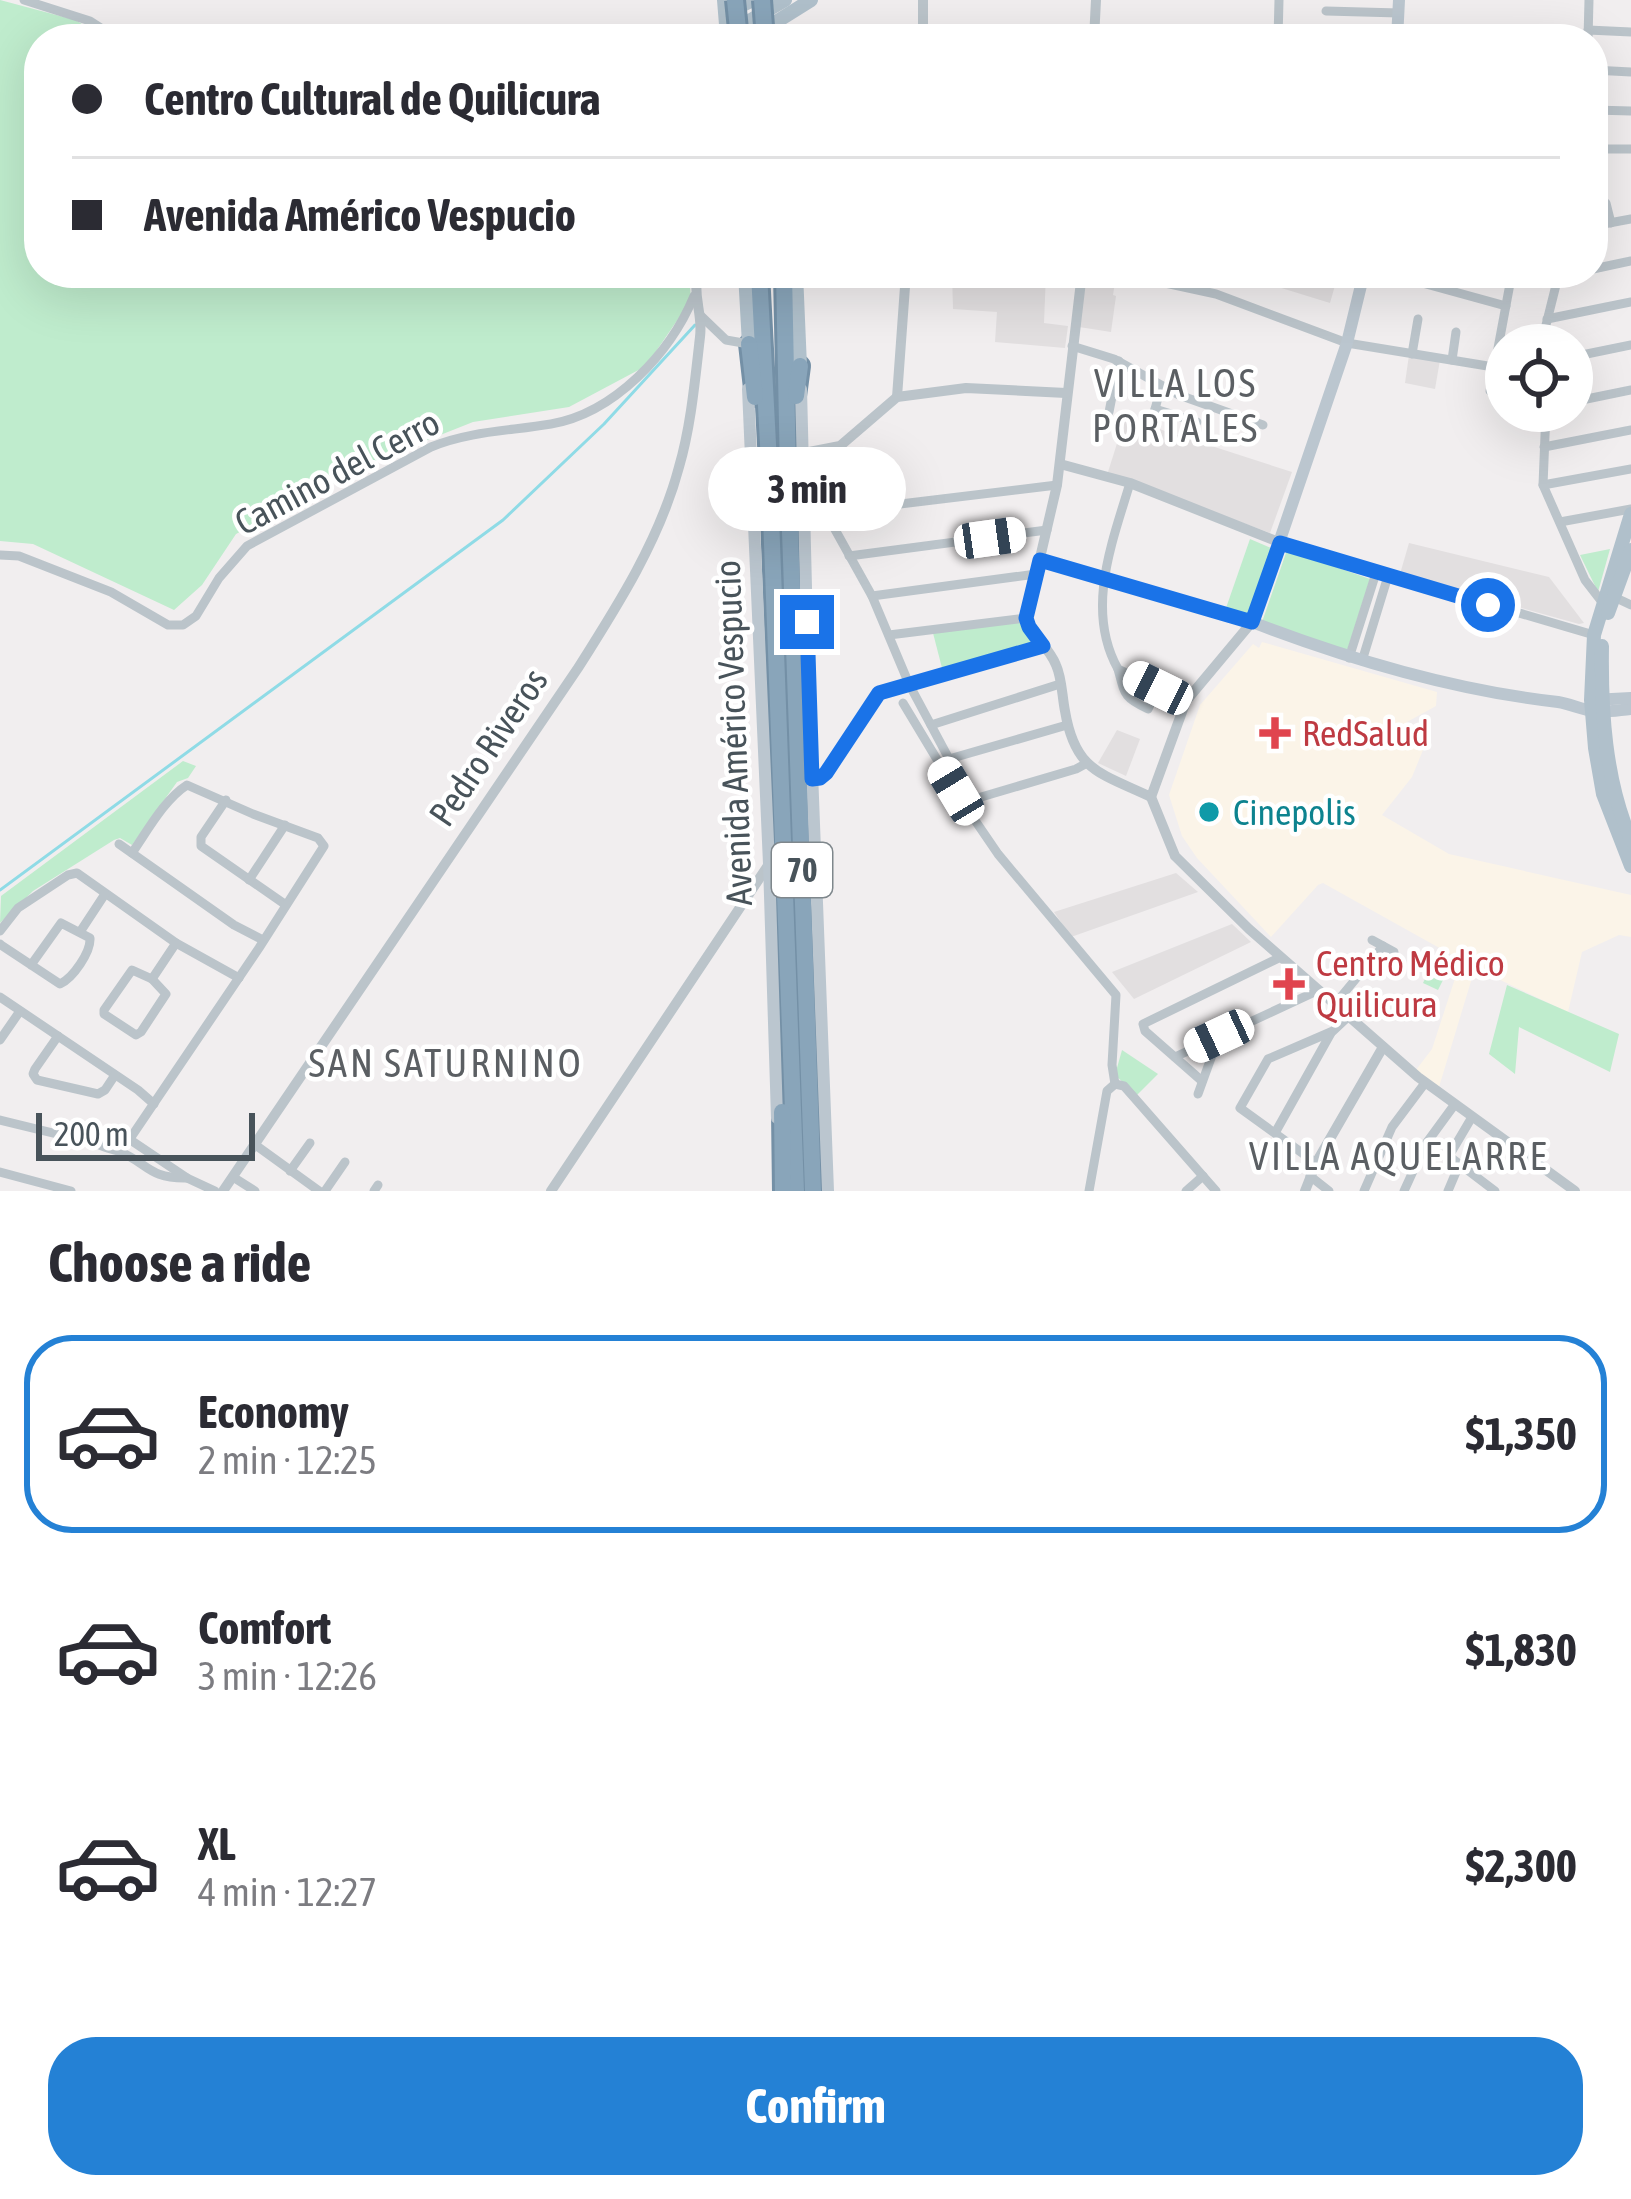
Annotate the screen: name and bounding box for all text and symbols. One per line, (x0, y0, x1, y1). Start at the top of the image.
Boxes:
text: Centro Cultural de Quilicura (144, 73, 600, 125)
text: Avenida Américo Vespucio (144, 189, 576, 241)
map controls (1485, 324, 1593, 432)
button: locate (1485, 324, 1593, 432)
district label: VILLA LOS PORTALES (1092, 361, 1260, 450)
street label: Camino del Cerro (228, 401, 446, 543)
callout: 3 min (708, 448, 906, 532)
text: 3 min (767, 467, 847, 511)
car (952, 515, 1028, 561)
street label: Avenida Américo Vespucio (706, 560, 760, 906)
route start (1461, 578, 1515, 632)
route end (780, 595, 834, 649)
car (1118, 656, 1198, 720)
street label: Pedro Riveros (420, 661, 556, 833)
place label: RedSalud (1302, 712, 1429, 754)
marker: RedSalud (1259, 717, 1291, 749)
car (922, 751, 990, 831)
place label: Cinepolis (1233, 791, 1356, 833)
marker: Cinepolis (1196, 799, 1222, 825)
road number: 70 (772, 843, 832, 897)
place label: Centro Médico Quilicura (1316, 942, 1505, 1025)
marker: Centro Médico Quilicura (1273, 968, 1305, 1000)
car (1179, 1004, 1259, 1068)
district label: SAN SATURNINO (308, 1041, 584, 1085)
scale bar (36, 1107, 255, 1160)
text: 200 m (54, 1115, 129, 1153)
district label: VILLA AQUELARRE (1249, 1134, 1549, 1178)
text: Choose a ride (48, 1232, 311, 1293)
icon: car (54, 1380, 162, 1488)
text: Economy (198, 1386, 349, 1438)
text: $1,350 (1465, 1408, 1577, 1460)
text: 2 min · 12:25 (198, 1438, 377, 1482)
icon: car (54, 1596, 162, 1704)
text: Comfort (198, 1602, 331, 1654)
text: $1,830 (1465, 1624, 1577, 1676)
text: 3 min · 12:26 (198, 1654, 377, 1698)
icon: car (54, 1812, 162, 1920)
text: XL (198, 1818, 236, 1870)
text: $2,300 (1465, 1840, 1577, 1892)
text: 4 min · 12:27 (198, 1870, 377, 1914)
button: Confirm (48, 2037, 1583, 2175)

